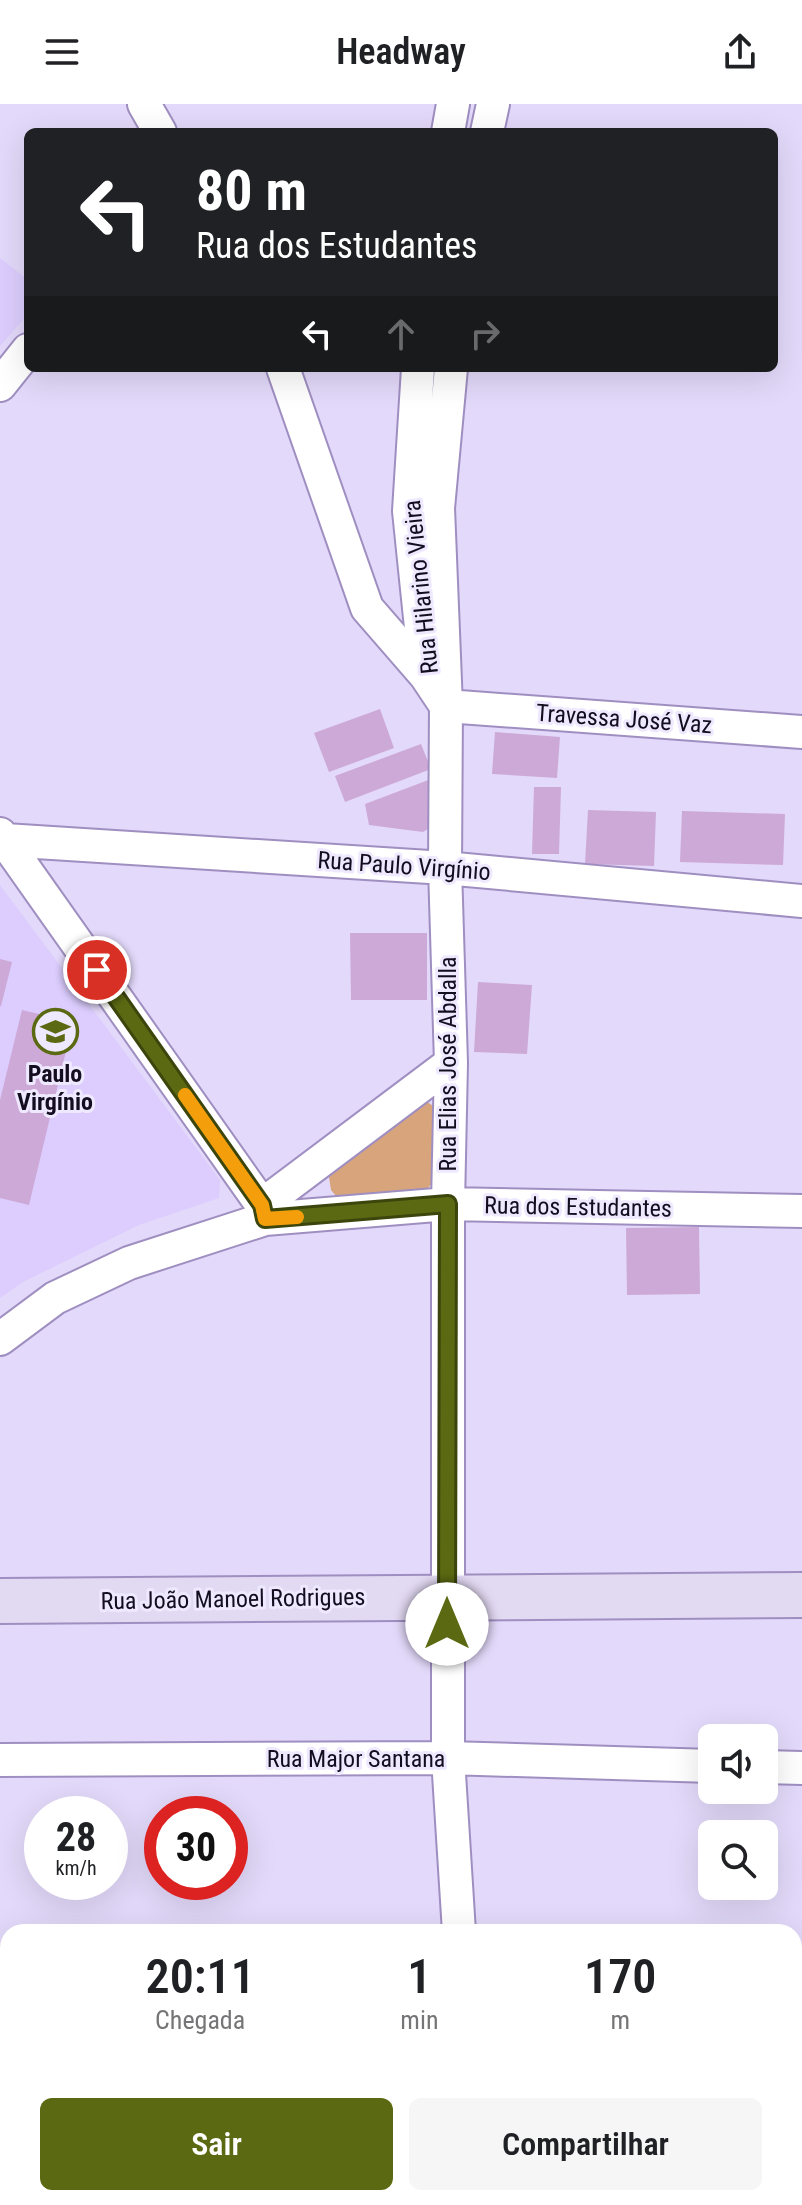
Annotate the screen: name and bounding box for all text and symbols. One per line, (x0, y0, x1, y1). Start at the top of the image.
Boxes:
icon: menu (40, 30, 84, 74)
icon: share (718, 30, 762, 74)
text: Headway (336, 31, 466, 73)
text: 80 m (196, 158, 307, 224)
icon: left (64, 160, 168, 264)
text: Rua dos Estudantes (196, 225, 477, 267)
icon: left (295, 312, 339, 356)
icon: ahead (379, 312, 423, 356)
icon: right (463, 312, 507, 356)
street label: Rua Hilarino Vieira (398, 499, 444, 675)
street label: Travessa José Vaz (535, 699, 713, 739)
street label: Rua Paulo Virgínio (317, 846, 491, 886)
pin (63, 936, 131, 1004)
icon: arrive (75, 948, 119, 992)
street label: Rua Elias José Abdalla (434, 956, 462, 1172)
school or university icon: Paulo Virgínio (31, 1008, 79, 1056)
place label: Paulo Virgínio (17, 1060, 93, 1116)
street label: Rua dos Estudantes (484, 1191, 672, 1223)
position arrow (405, 1582, 489, 1666)
street label: Rua João Manoel Rodrigues (100, 1583, 366, 1615)
map controls (698, 1724, 778, 1900)
button: sound (698, 1724, 778, 1804)
street label: Rua Major Santana (267, 1745, 445, 1773)
speed limit sign: 30 (144, 1796, 248, 1900)
text: 28 (56, 1814, 96, 1861)
button: search (698, 1820, 778, 1900)
text: km/h (55, 1856, 97, 1880)
text: 20:11 (146, 1948, 255, 2005)
text: 1 (407, 1948, 431, 2005)
text: 170 (584, 1948, 656, 2005)
text: Chegada (155, 2005, 245, 2035)
text: min (400, 2005, 438, 2035)
text: m (610, 2005, 630, 2035)
button: Sair (40, 2098, 393, 2190)
button: Compartilhar (409, 2098, 762, 2190)

